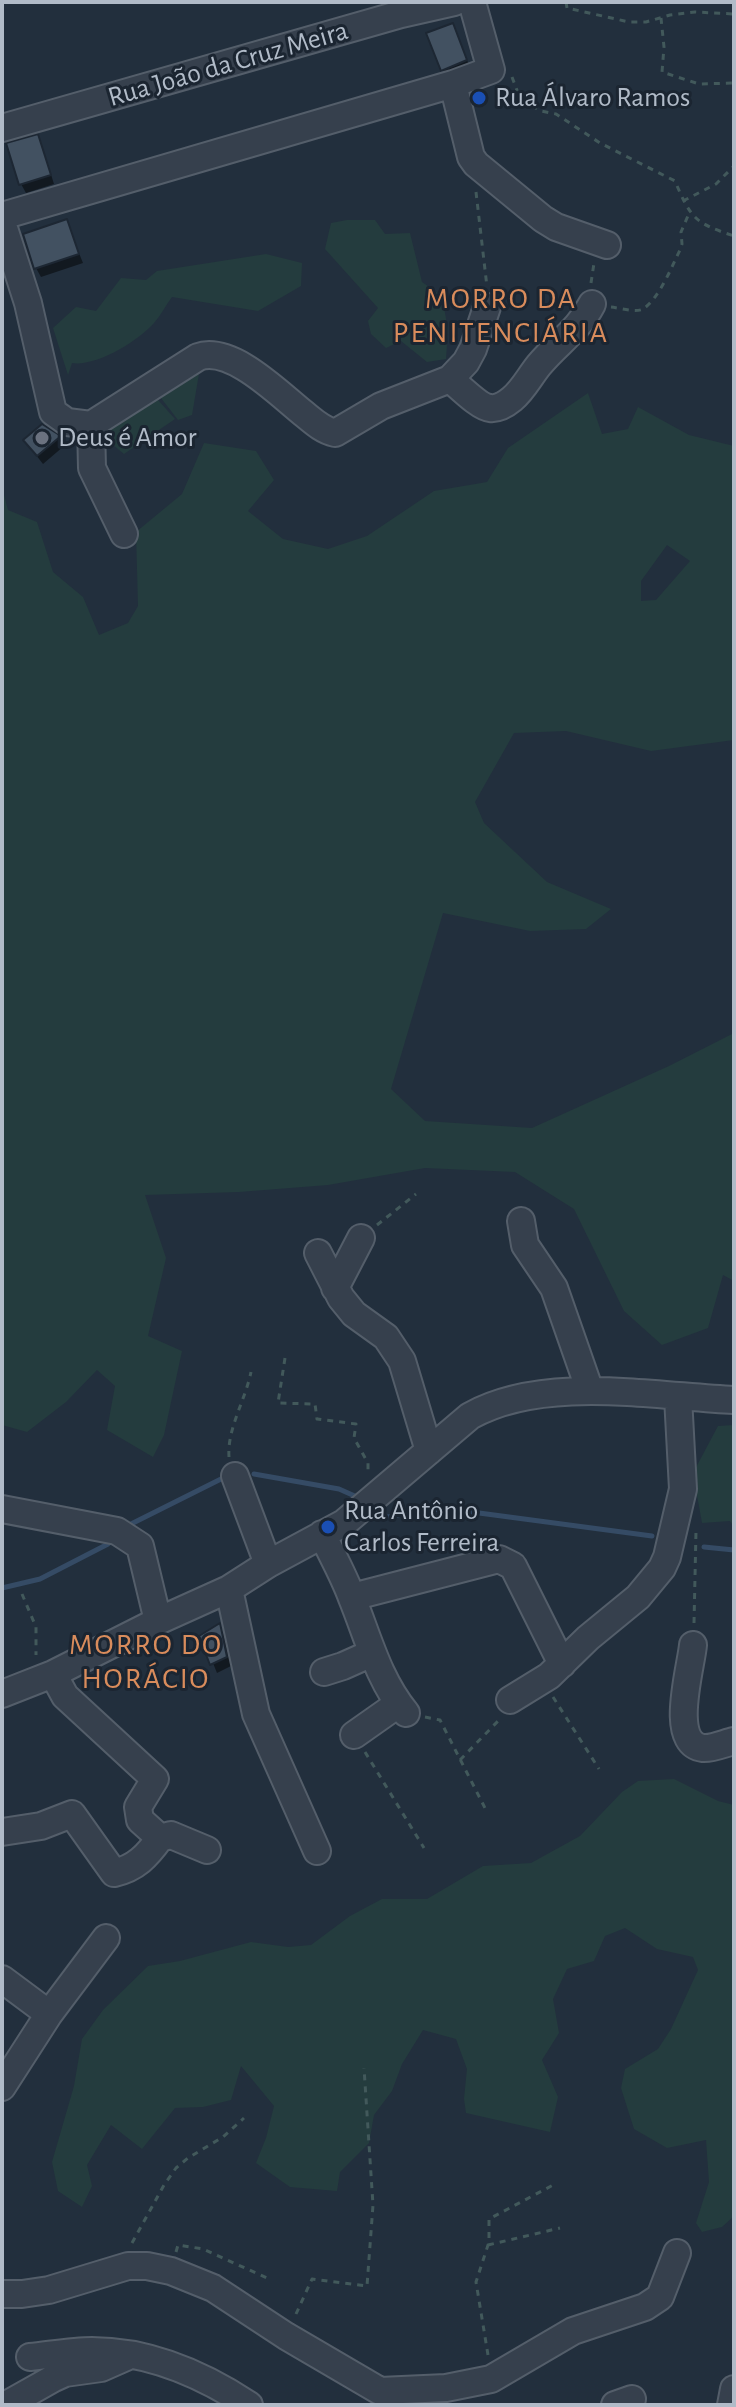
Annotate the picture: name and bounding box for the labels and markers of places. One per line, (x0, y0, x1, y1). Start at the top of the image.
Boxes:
place label: Rua Álvaro Ramos (495, 81, 690, 115)
marker: Rua Álvaro Ramos (470, 89, 488, 107)
place label: Deus é Amor (58, 421, 197, 455)
marker: Deus é Amor (33, 429, 51, 447)
place label: Rua Antônio Carlos Ferreira (344, 1494, 499, 1560)
marker: Rua Antônio Carlos Ferreira (319, 1518, 337, 1536)

